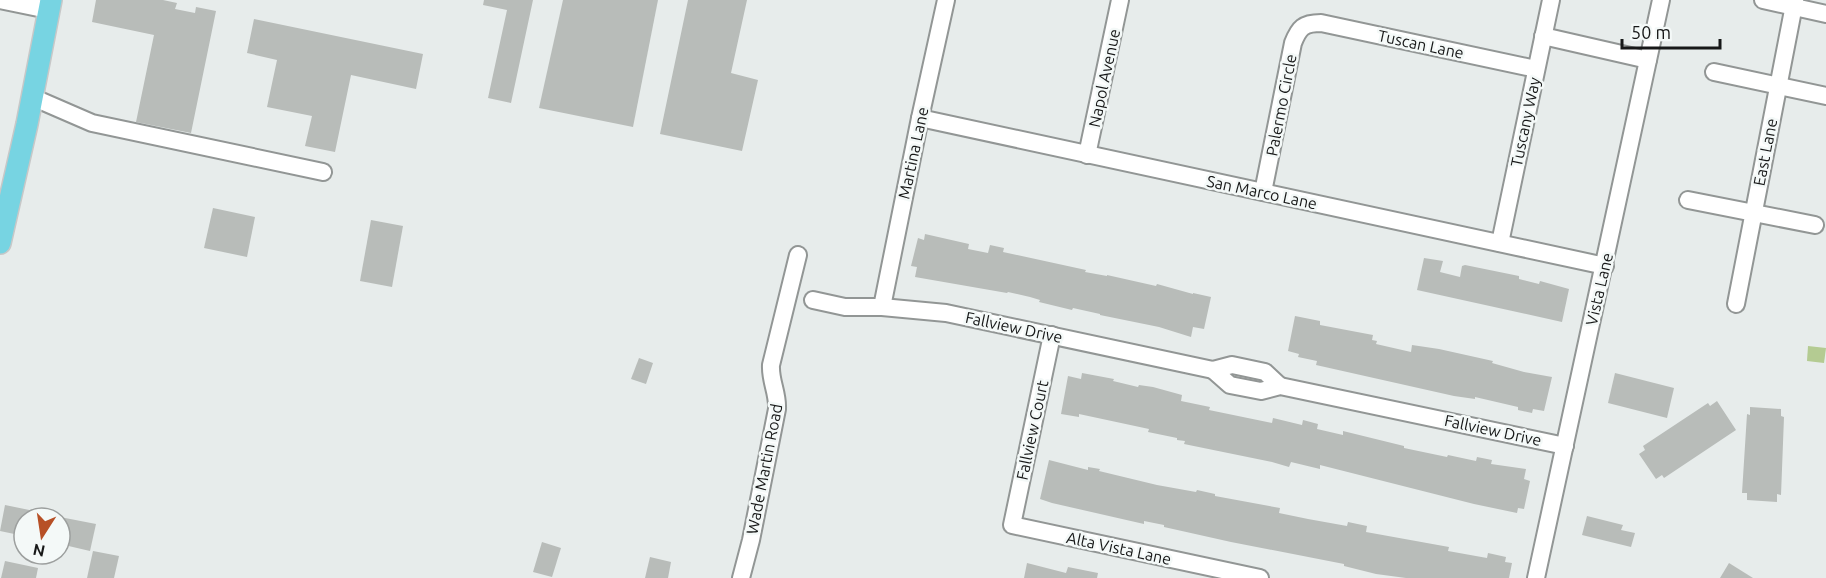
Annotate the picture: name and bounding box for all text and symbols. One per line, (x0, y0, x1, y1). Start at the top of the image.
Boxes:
scale bar (1622, 12, 1720, 50)
text: 50 m (1631, 22, 1671, 42)
street label: Tuscan Lane (1376, 26, 1466, 62)
street label: Napol Avenue (1085, 27, 1123, 129)
street label: Palermo Circle (1262, 52, 1300, 158)
street label: Tuscany Way (1507, 75, 1543, 168)
street label: Martina Lane (894, 105, 932, 201)
street label: East Lane (1750, 117, 1780, 187)
street label: San Marco Lane (1205, 172, 1319, 212)
street label: Vista Lane (1582, 251, 1616, 327)
street label: Fallview Drive (964, 308, 1064, 346)
street label: Fallview Court (1013, 378, 1052, 482)
street label: Wade Martin Road (743, 402, 785, 536)
street label: Fallview Drive (1443, 411, 1543, 449)
north arrow (12, 506, 72, 566)
street label: Alta Vista Lane (1065, 528, 1173, 568)
text: N (31, 541, 47, 561)

